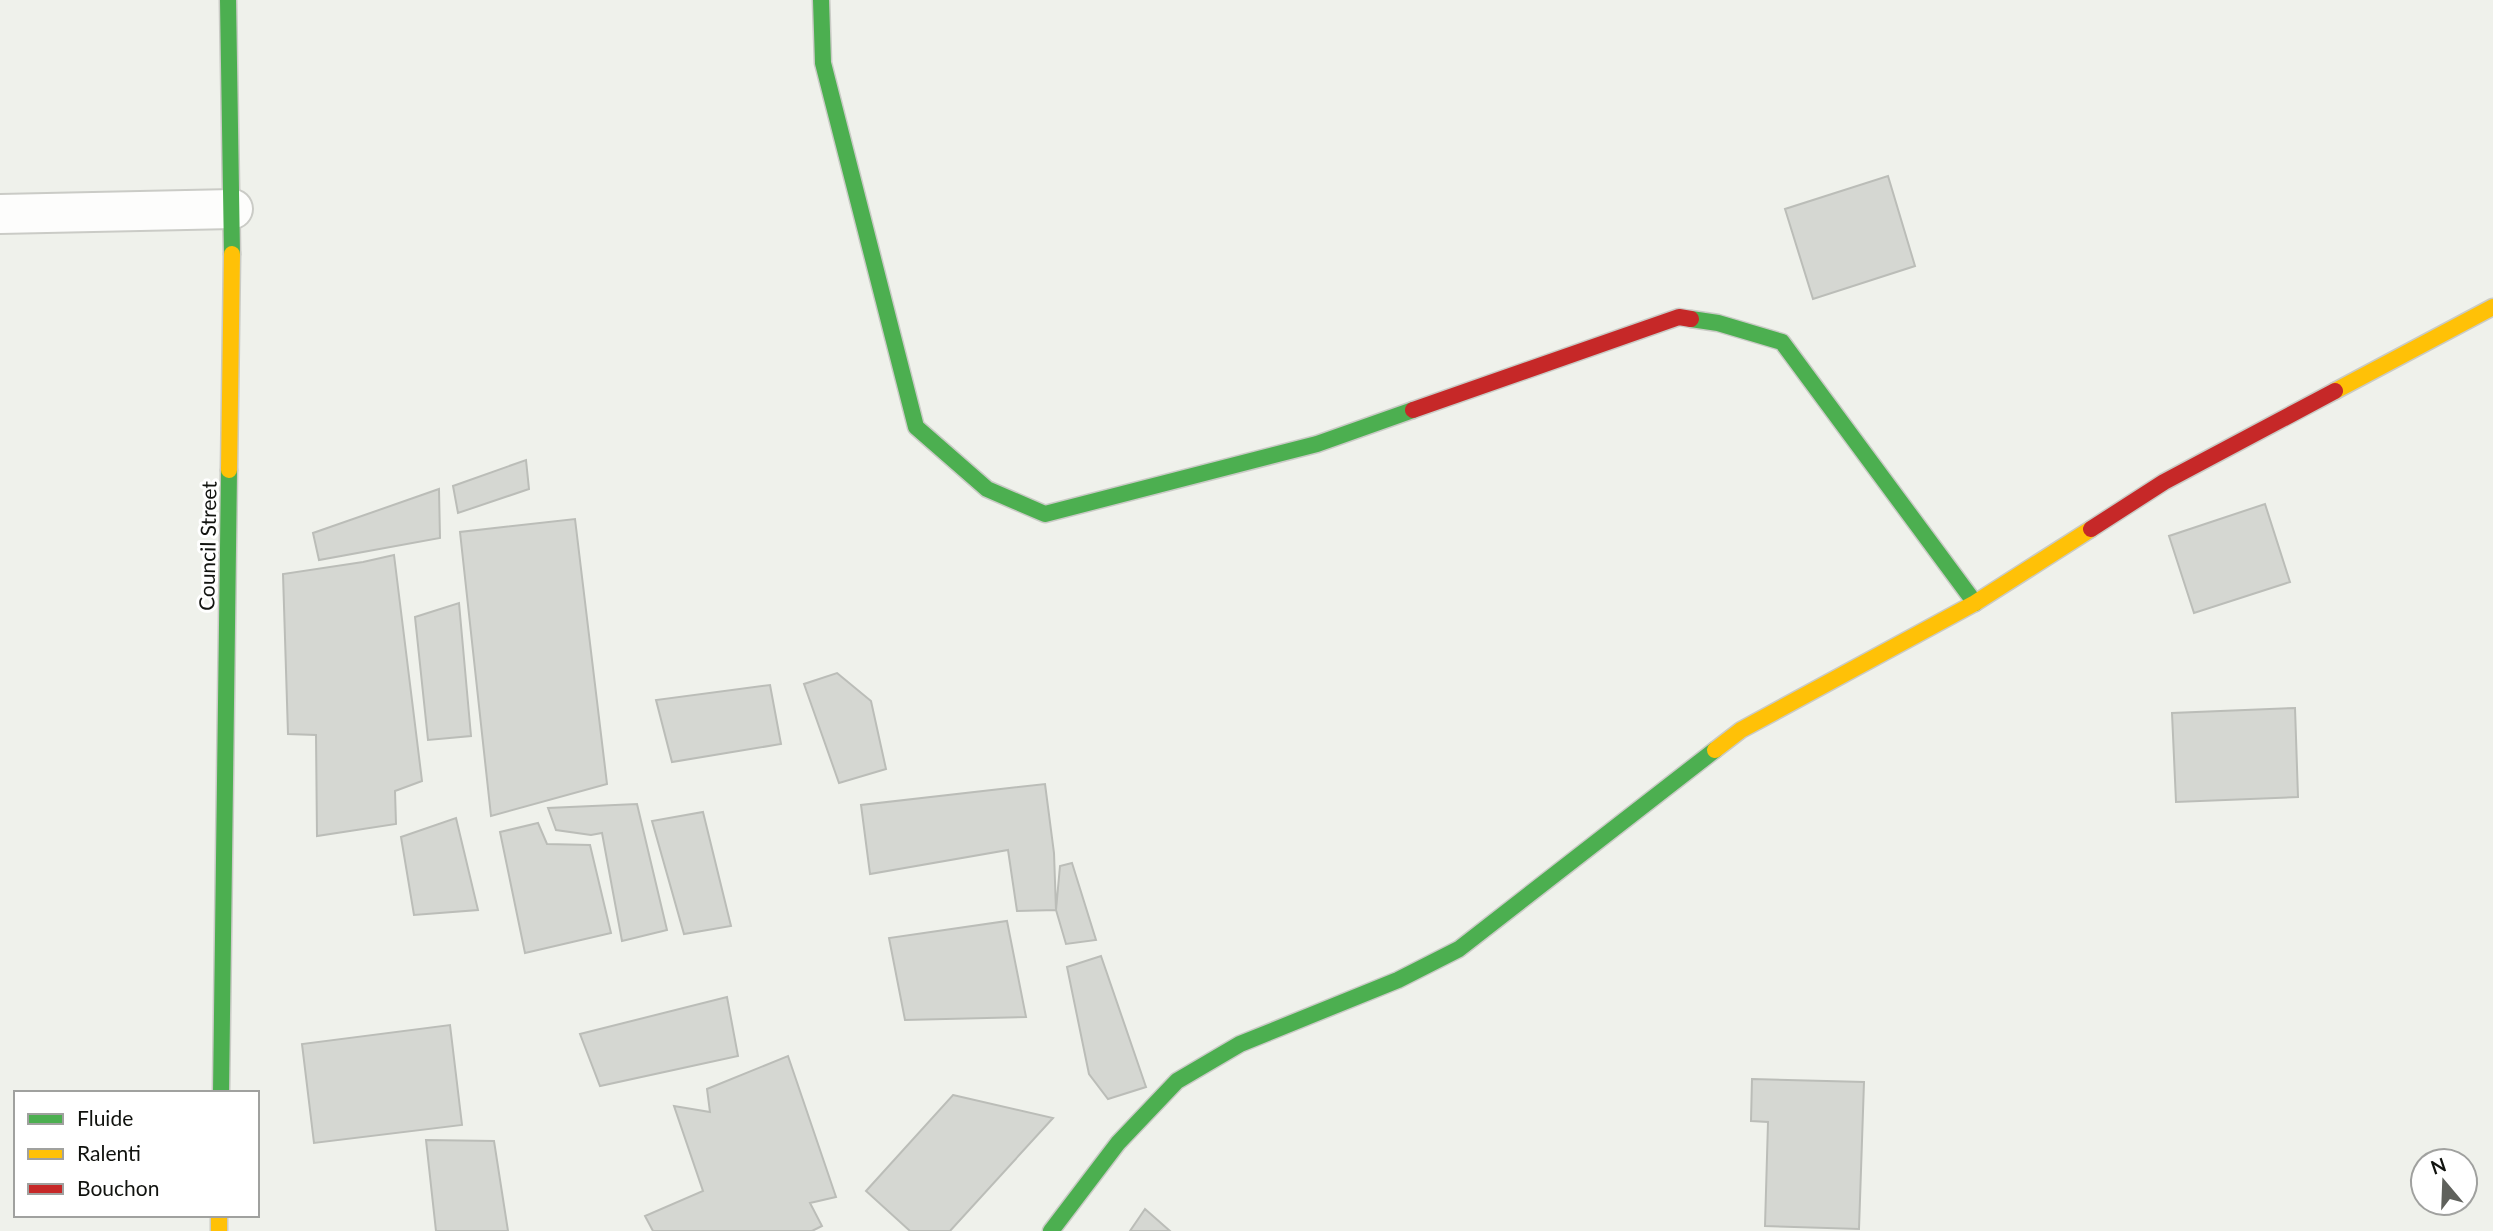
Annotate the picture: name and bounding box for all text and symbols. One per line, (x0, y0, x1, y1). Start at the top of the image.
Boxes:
street label: Council Street (193, 480, 221, 611)
legend (14, 1091, 259, 1217)
text: Fluide (77, 1105, 133, 1130)
text: Ralenti (77, 1140, 141, 1165)
north arrow (2409, 1147, 2479, 1217)
text: N (2428, 1152, 2449, 1179)
text: Bouchon (77, 1175, 159, 1200)

